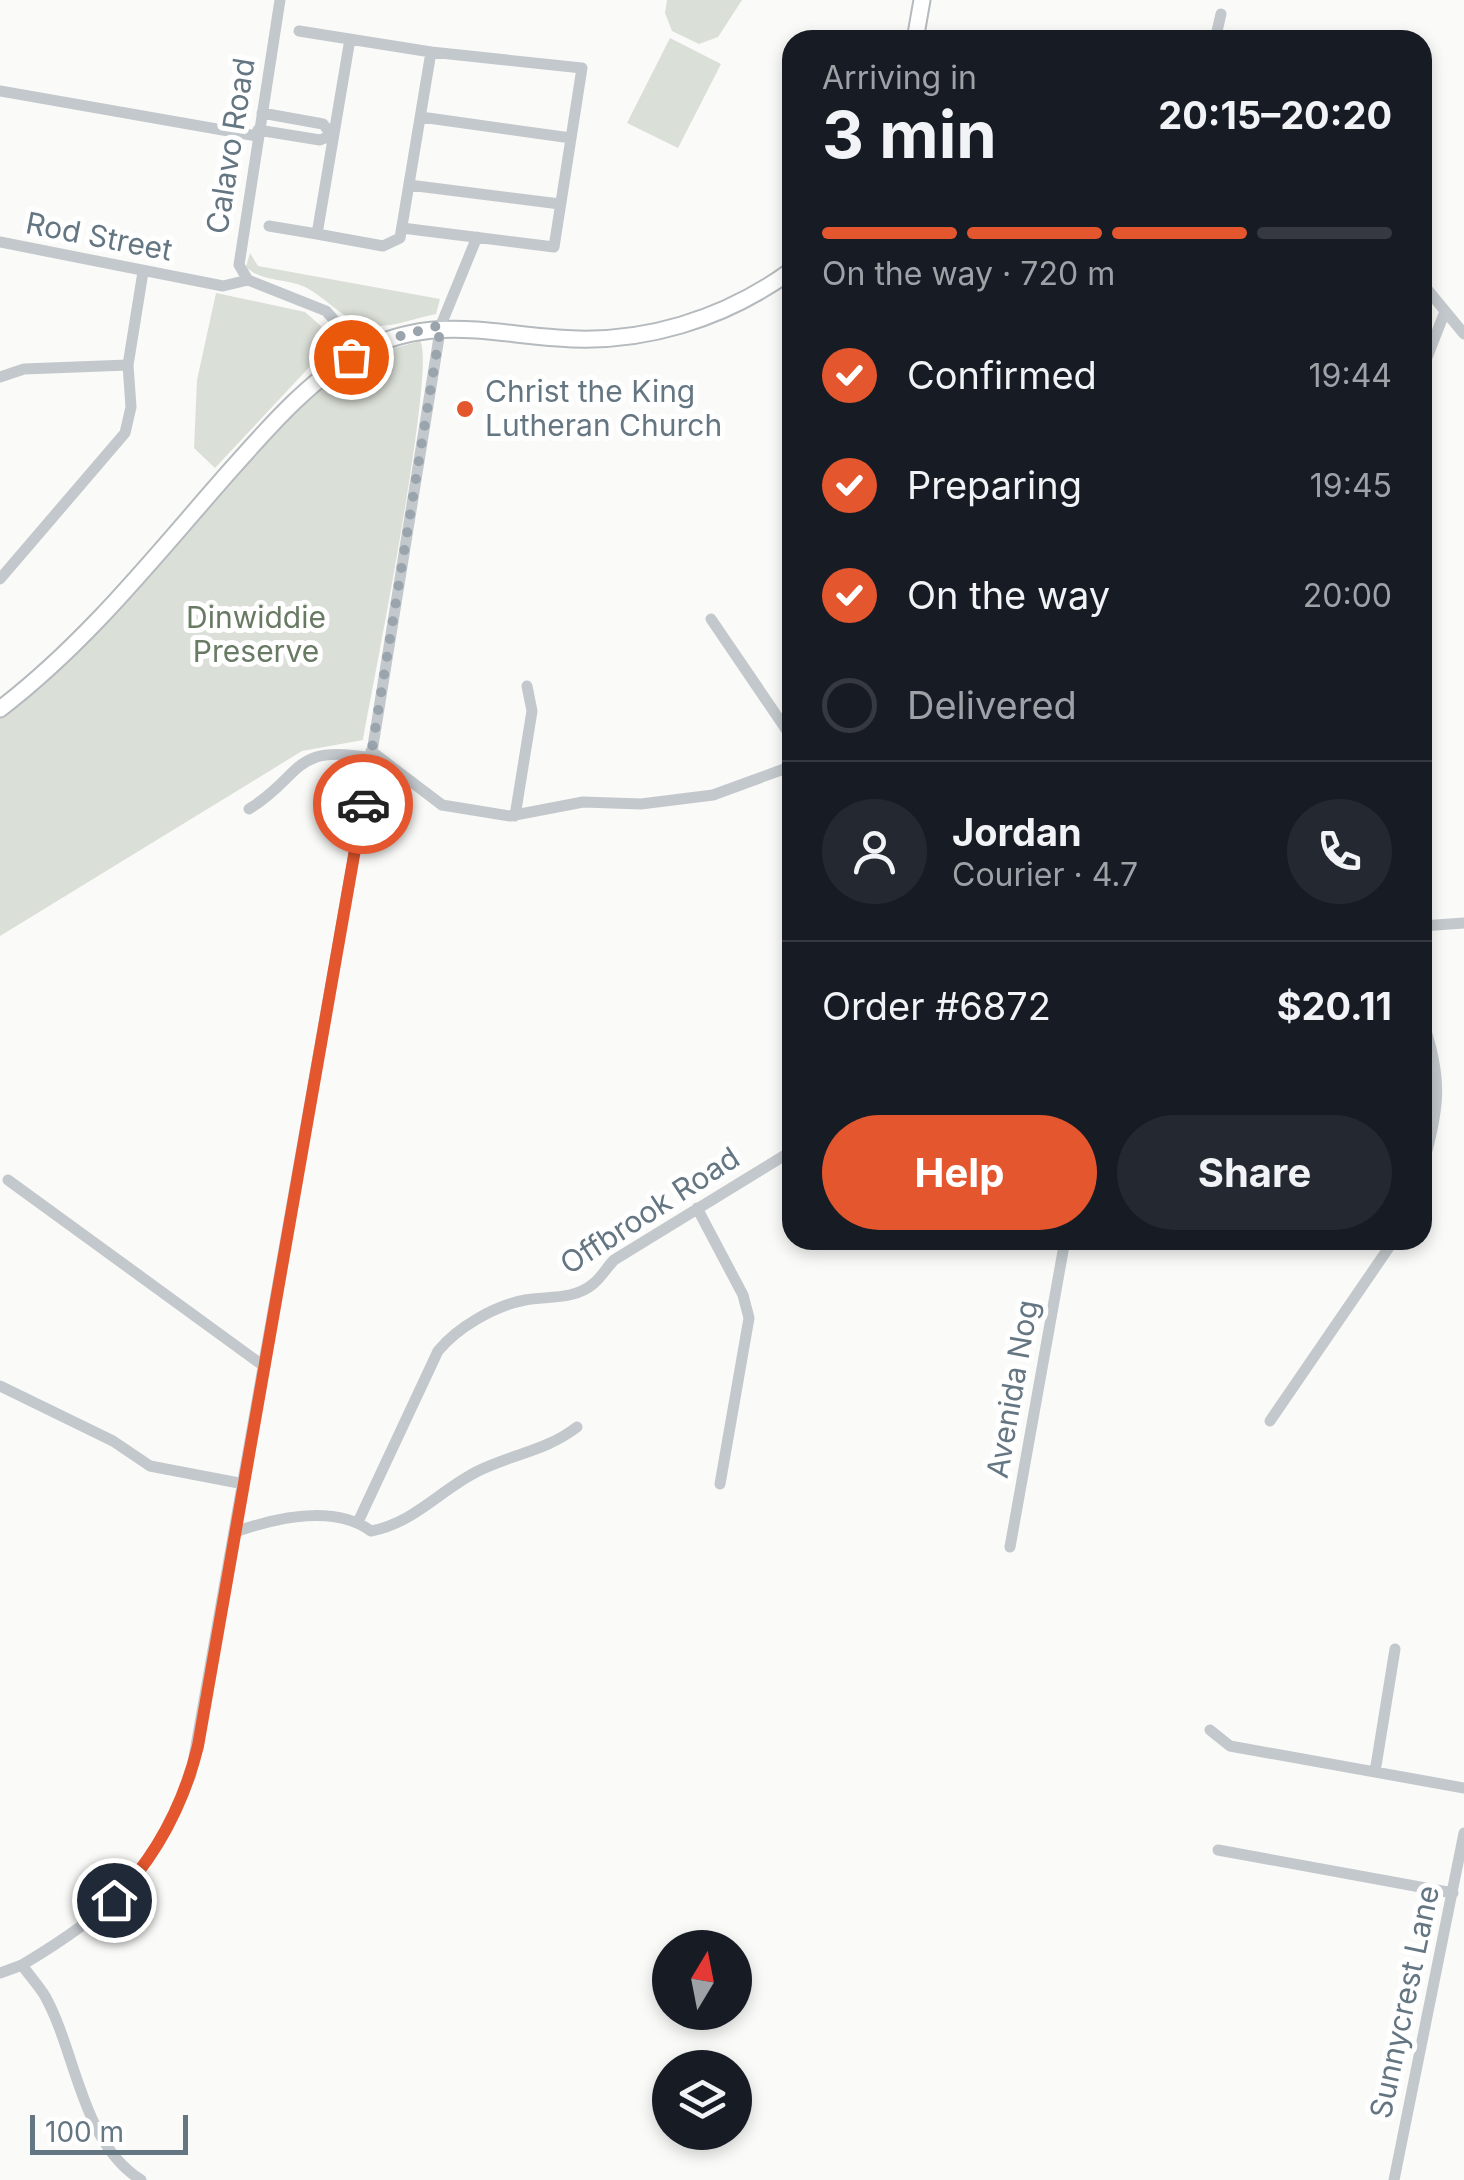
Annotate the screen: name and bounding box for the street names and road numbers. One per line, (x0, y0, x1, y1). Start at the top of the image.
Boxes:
street label: Calavo Road (198, 55, 262, 236)
street label: Rod Street (23, 204, 176, 268)
street label: Offbrook Road (553, 1139, 746, 1281)
street label: Avenida Nog (979, 1297, 1045, 1481)
street label: Sunnycrest Lane (1362, 1882, 1446, 2121)

